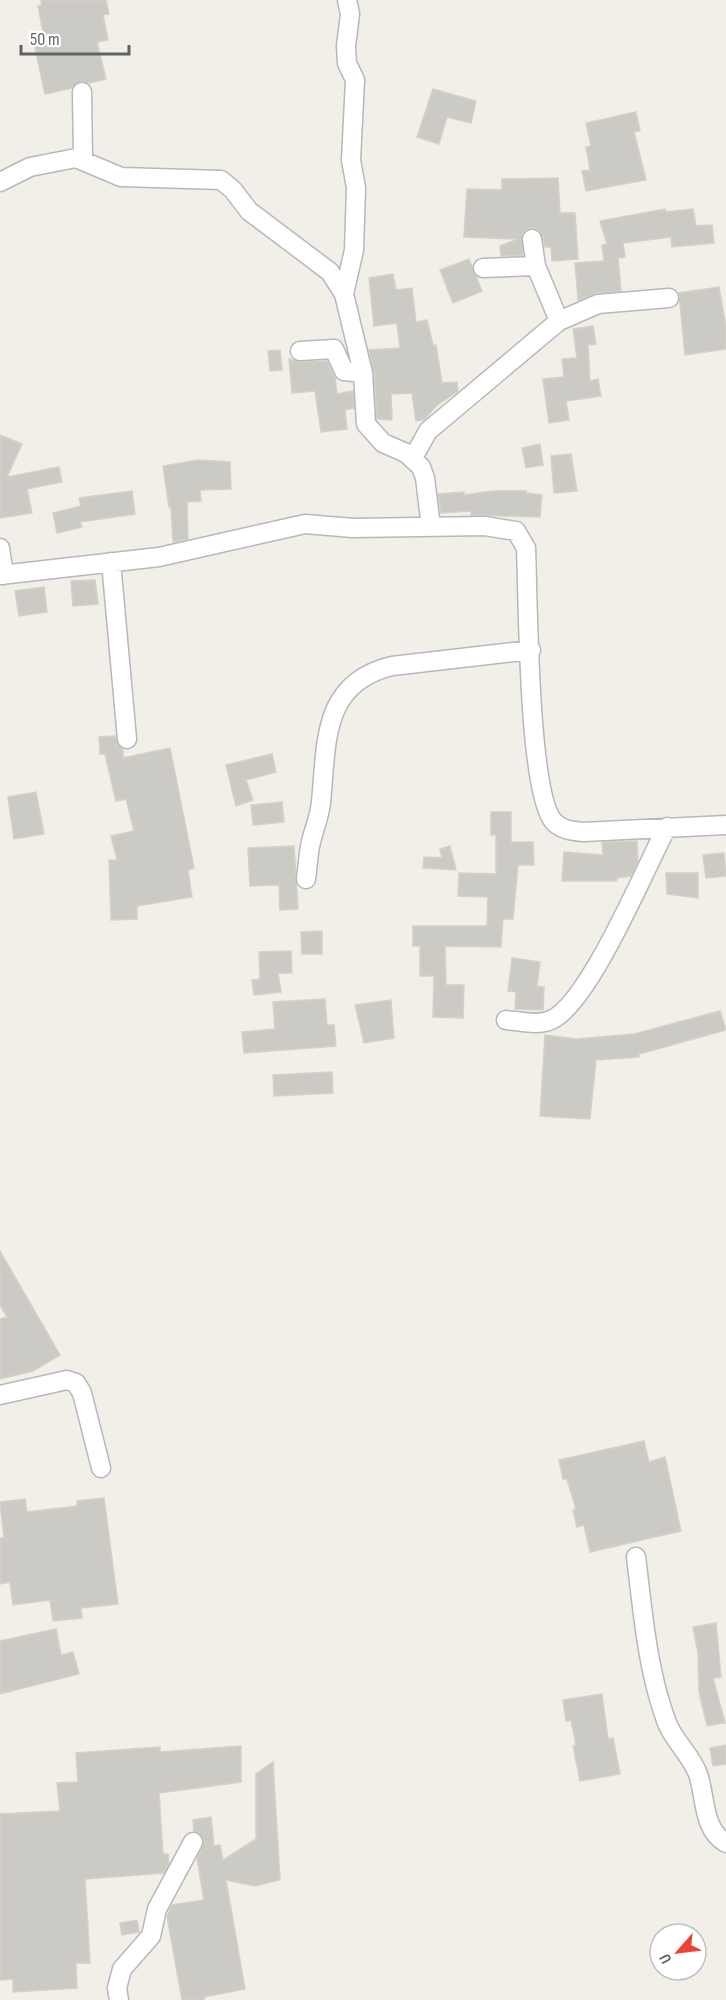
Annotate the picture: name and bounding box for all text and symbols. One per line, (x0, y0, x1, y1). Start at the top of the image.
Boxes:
scale bar (21, 18, 129, 56)
text: 50 m (30, 29, 60, 50)
north arrow (648, 1922, 708, 1982)
text: U (656, 1950, 676, 1966)

